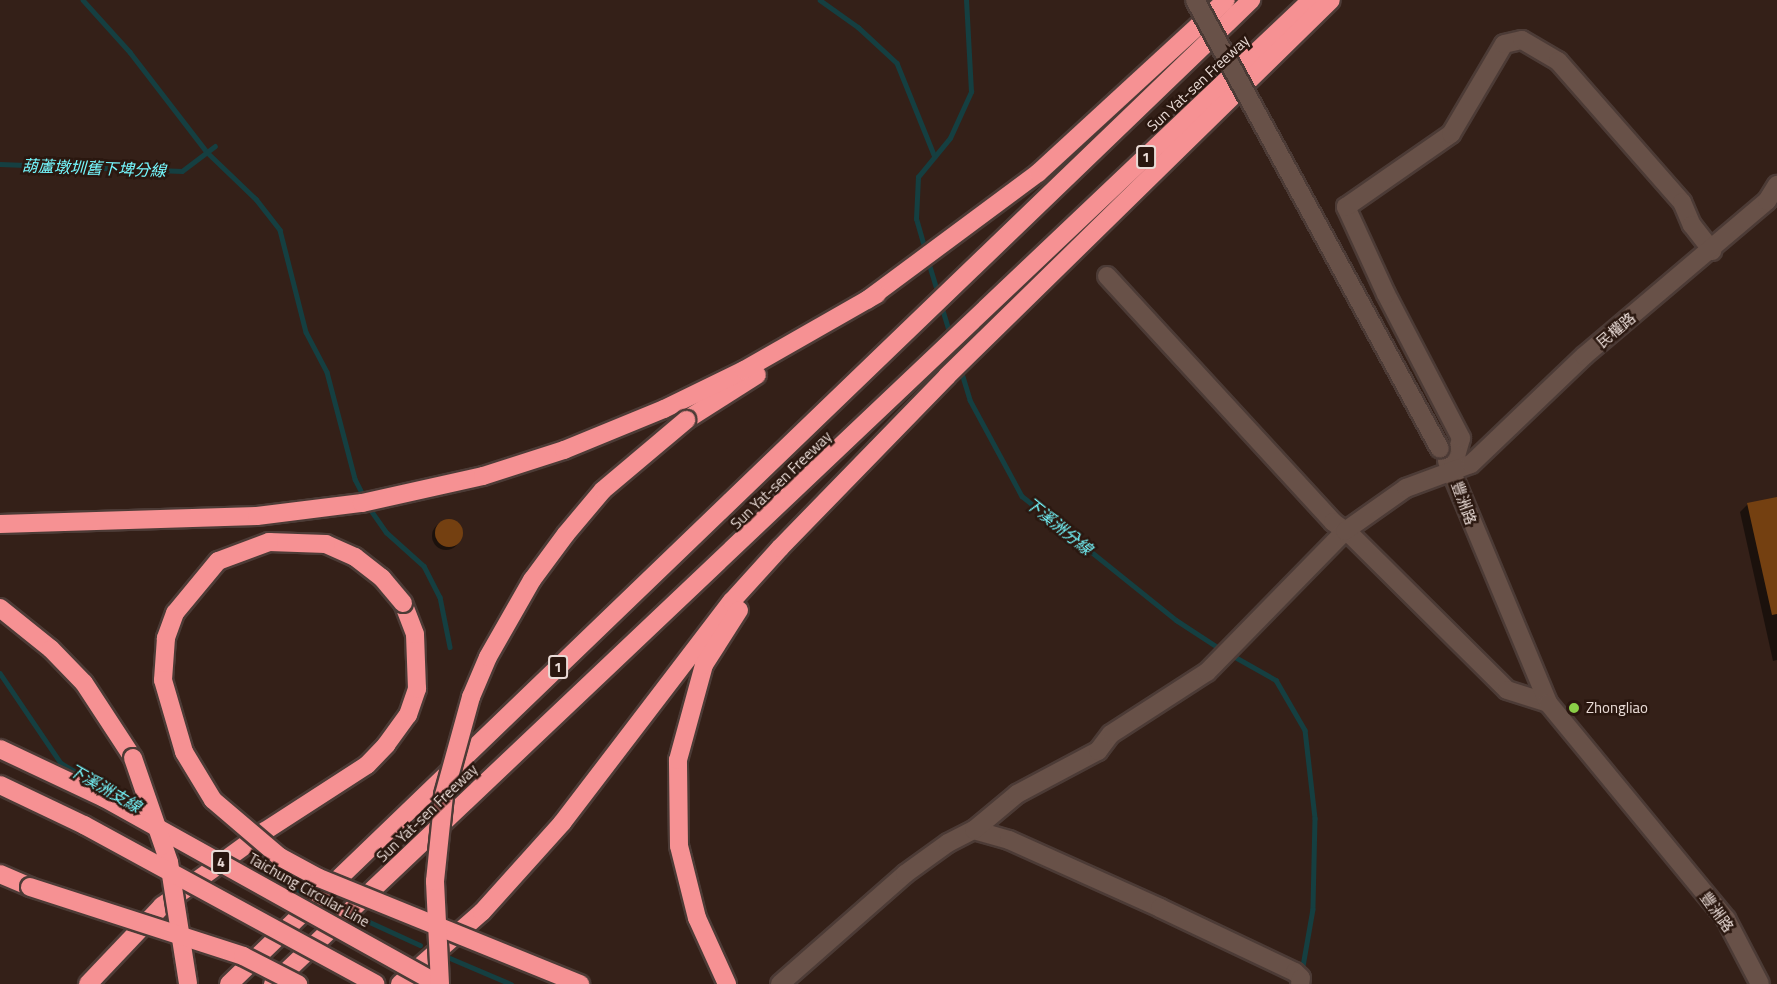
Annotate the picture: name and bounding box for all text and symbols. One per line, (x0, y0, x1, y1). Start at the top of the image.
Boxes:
street label: Sun Yat-sen Freeway (1143, 31, 1253, 135)
road number: 1 (1136, 146, 1156, 168)
water label: 葫蘆墩圳舊下埤分線 (22, 156, 166, 180)
street label: 民權路 (1593, 309, 1639, 351)
street label: Sun Yat-sen Freeway (727, 427, 835, 533)
street label: 豐洲路 (1448, 479, 1480, 527)
water label: 下溪洲分線 (1022, 493, 1096, 559)
road number: 1 (548, 656, 568, 678)
place label: Zhongliao (1586, 699, 1648, 717)
marker: Zhongliao (1567, 701, 1581, 715)
water label: 下溪洲支線 (66, 760, 144, 816)
street label: Sun Yat-sen Freeway (373, 760, 481, 866)
street label: Taichung Circular Line (245, 849, 373, 931)
road number: 4 (210, 851, 232, 873)
street label: 豐洲路 (1696, 889, 1738, 935)

